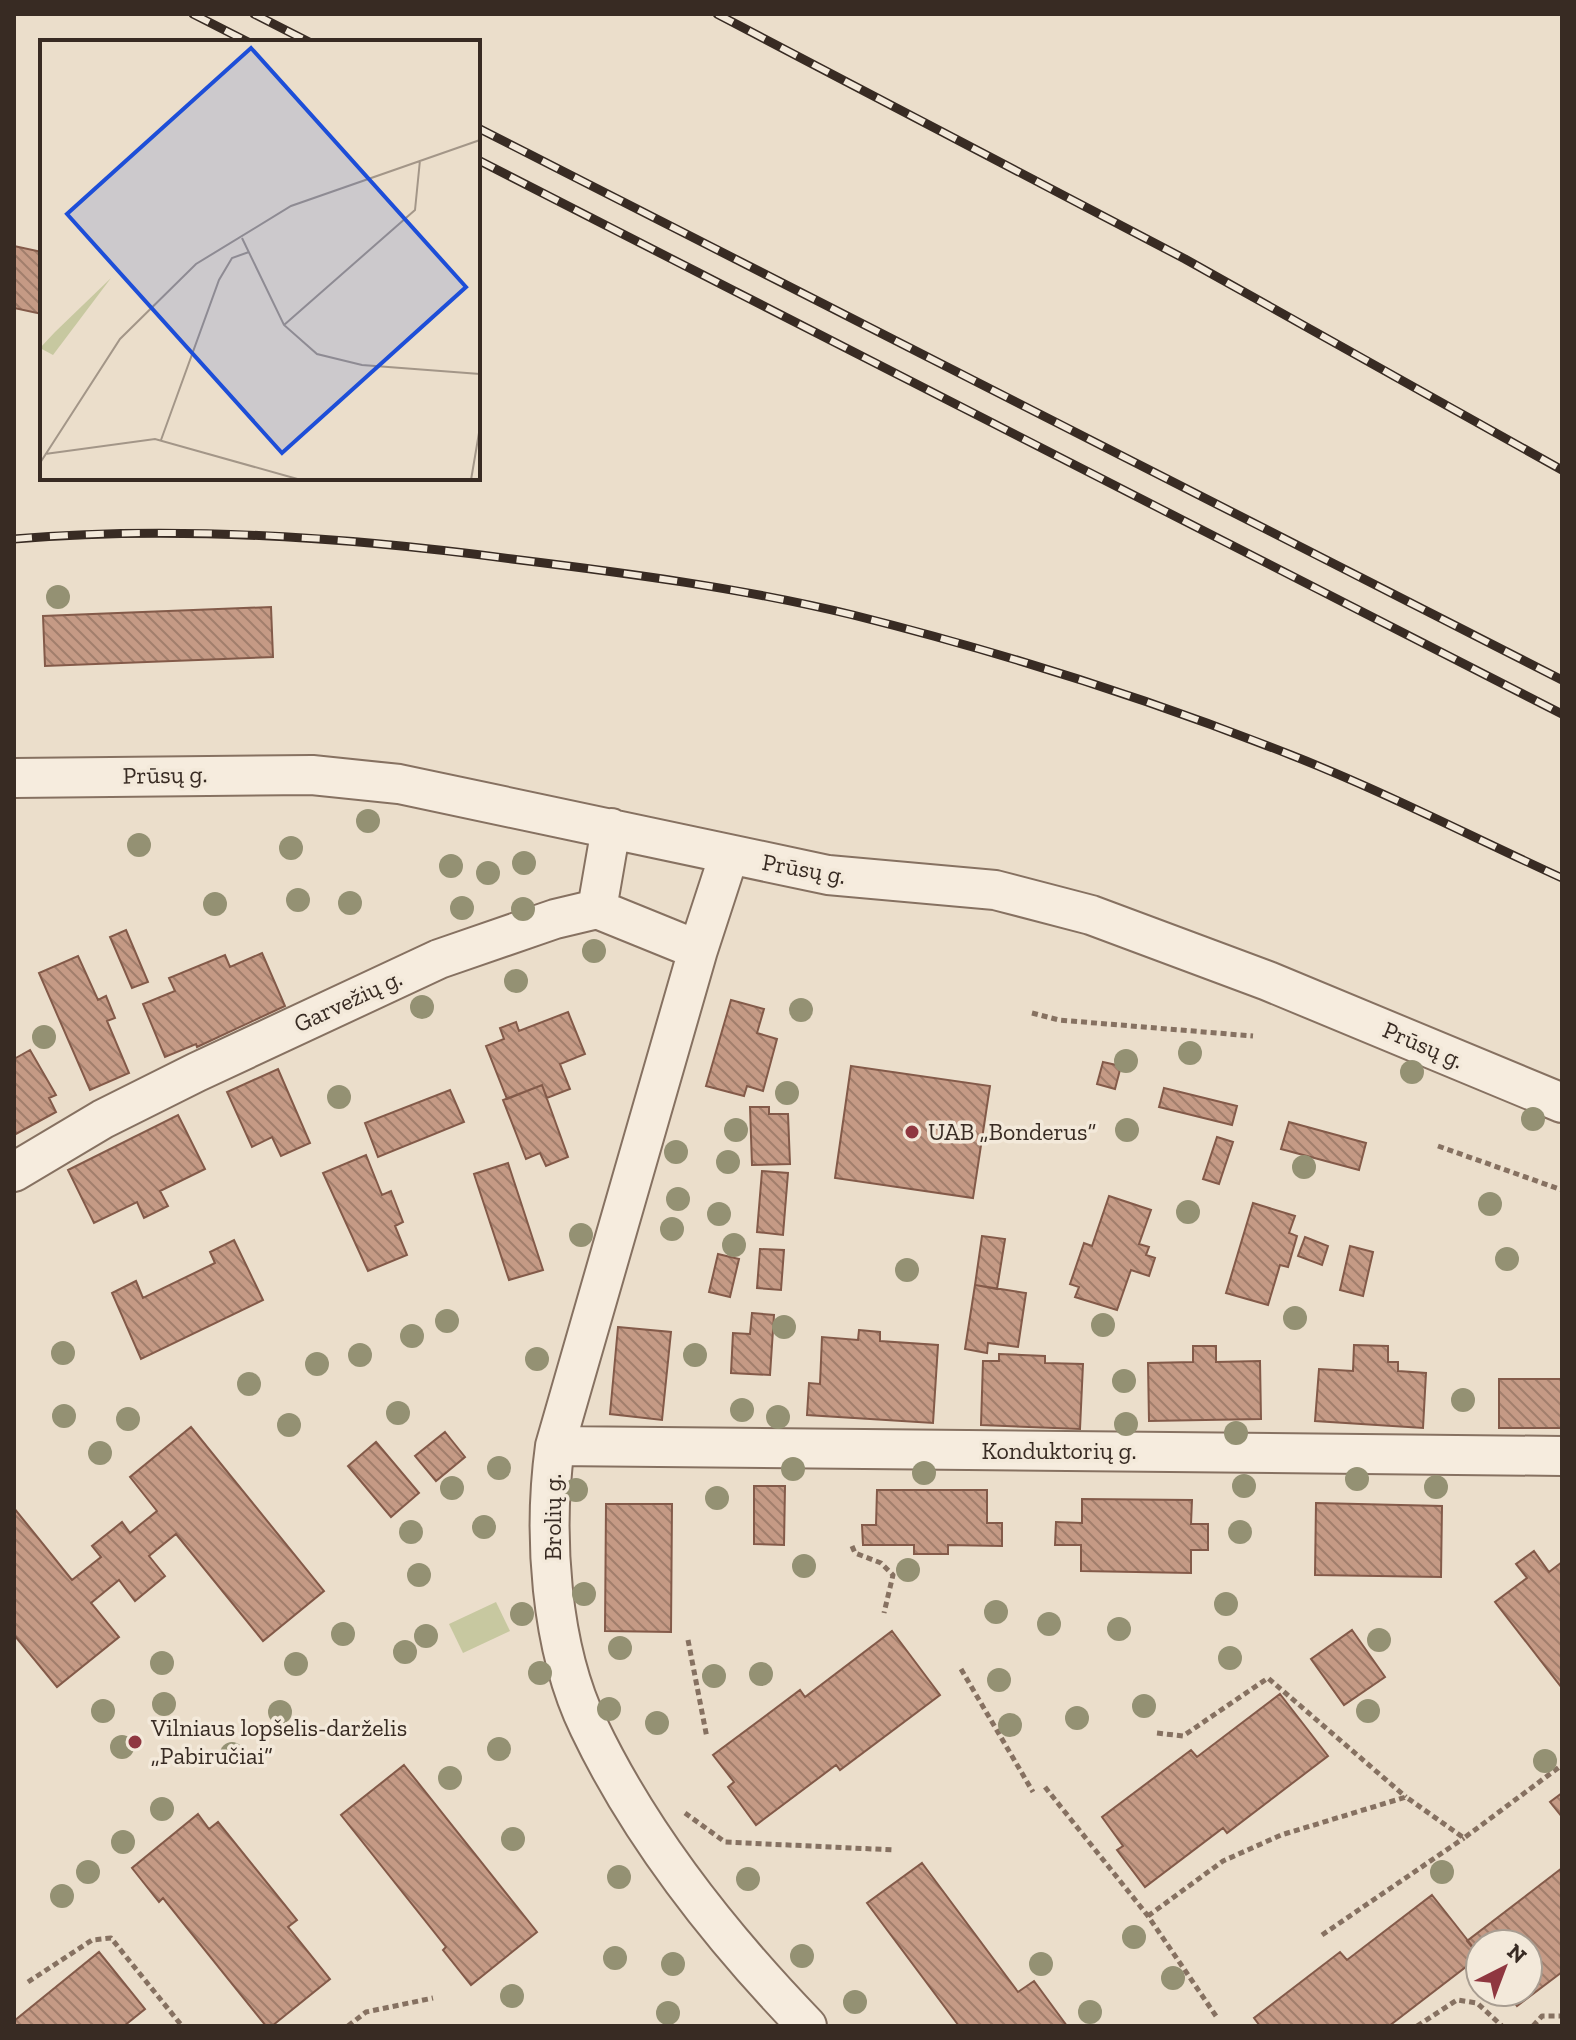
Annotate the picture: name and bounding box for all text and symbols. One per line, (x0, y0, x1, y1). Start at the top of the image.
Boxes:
inset map (40, 40, 480, 480)
street label: Prūsų g. (122, 759, 208, 790)
street label: Prūsų g. (760, 847, 848, 890)
street label: Garvežių g. (289, 963, 406, 1038)
street label: Prūsų g. (1379, 1015, 1468, 1074)
place label: UAB „Bonderus“ (928, 1117, 1096, 1146)
marker: UAB „Bonderus“ (903, 1123, 921, 1141)
street label: Konduktorių g. (982, 1436, 1136, 1465)
street label: Brolių g. (538, 1474, 567, 1560)
place label: Vilniaus lopšelis-darželis „Pabiručiai“ (150, 1713, 407, 1770)
marker: Vilniaus lopšelis-darželis „Pabiručiai“ (126, 1733, 144, 1751)
north arrow (1464, 1928, 1544, 2008)
text: N (1502, 1938, 1532, 1969)

